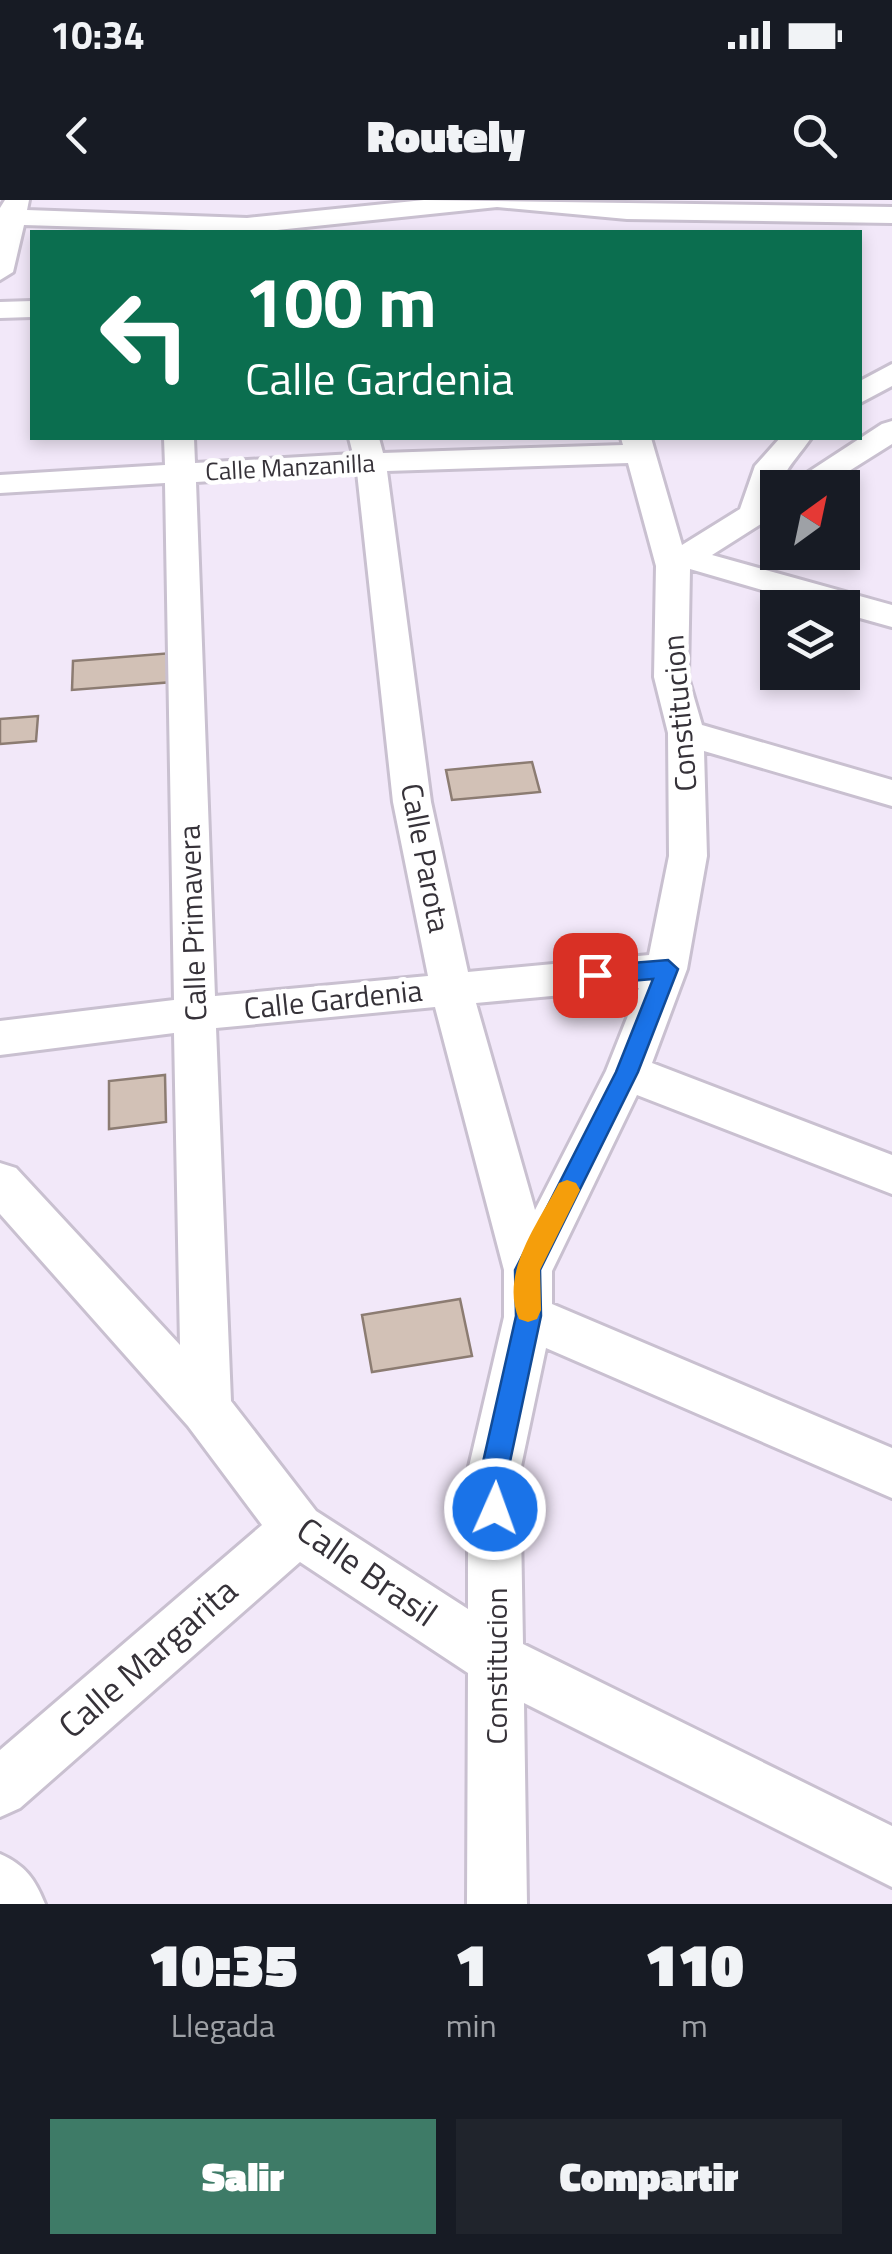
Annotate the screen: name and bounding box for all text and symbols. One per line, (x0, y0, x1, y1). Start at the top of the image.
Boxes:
text: 10:34 (50, 6, 145, 64)
text: Routely (367, 101, 525, 169)
icon: back (50, 108, 105, 163)
icon: search (787, 108, 842, 163)
text: 100 m (245, 248, 437, 354)
icon: left (80, 270, 210, 400)
text: Calle Gardenia (245, 344, 514, 412)
street label: Calle Manzanilla (204, 444, 376, 490)
north arrow (760, 470, 860, 570)
map controls (760, 470, 860, 690)
button: layers (760, 590, 860, 690)
street label: Constitucion (649, 633, 709, 793)
street label: Calle Parota (389, 779, 463, 936)
street label: Calle Primavera (166, 824, 218, 1022)
pin (553, 933, 638, 1018)
icon: arrive (568, 948, 623, 1003)
street label: Calle Gardenia (241, 967, 424, 1031)
position arrow (443, 1457, 547, 1561)
street label: Calle Brasil (286, 1503, 449, 1640)
street label: Calle Margarita (46, 1564, 249, 1750)
street label: Constitucion (473, 1587, 519, 1745)
text: 10:35 (148, 1918, 297, 2009)
text: 1 (455, 1918, 488, 2009)
text: 110 (645, 1918, 744, 2009)
text: Llegada (171, 2001, 275, 2049)
text: min (446, 2001, 497, 2049)
text: m (681, 2001, 708, 2049)
button: Salir (50, 2119, 436, 2234)
button: Compartir (456, 2119, 842, 2234)

